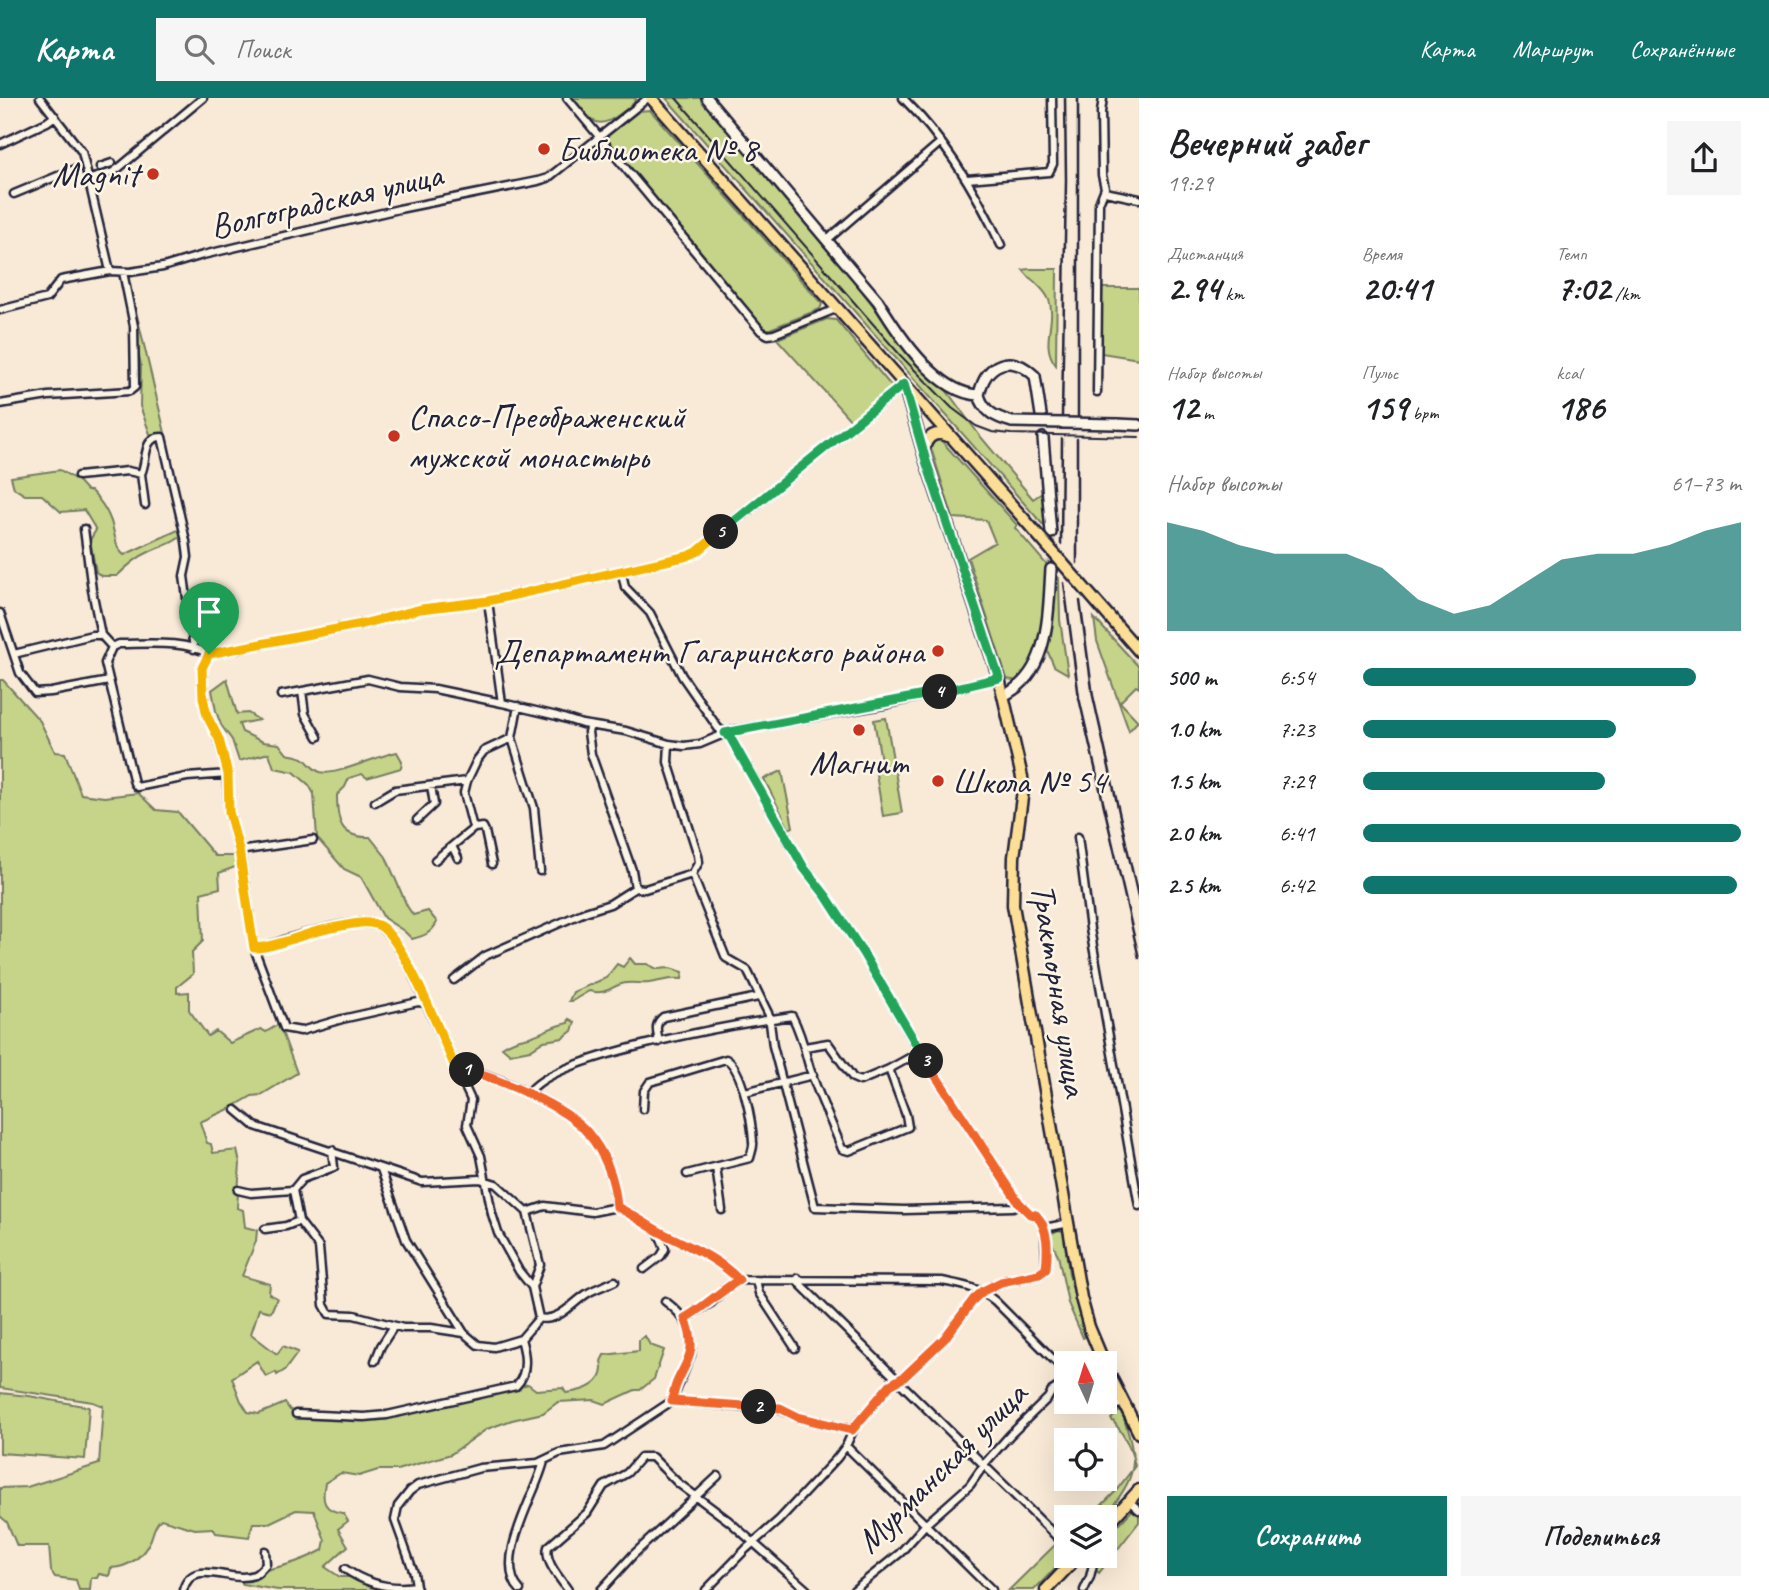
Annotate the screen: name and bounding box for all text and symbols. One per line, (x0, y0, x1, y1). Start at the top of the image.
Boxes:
search box (156, 18, 646, 81)
text: Карта (35, 28, 114, 70)
icon: search (180, 30, 218, 68)
text: Поиск (236, 33, 290, 66)
text: Карта (1420, 34, 1475, 64)
text: Маршрут (1513, 34, 1592, 64)
text: Сохранённые (1630, 34, 1734, 64)
text: Вечерний забег (1167, 119, 1366, 166)
button: share (1667, 121, 1741, 195)
place label: Библиотека № 8 (558, 127, 761, 172)
marker: Библиотека № 8 (536, 141, 552, 157)
place label: Magnit (52, 152, 143, 197)
street label: Волгоградская улица (206, 152, 448, 249)
marker: Magnit (145, 166, 161, 182)
text: 19:29 (1167, 169, 1213, 198)
text: Дистанция (1167, 242, 1243, 266)
text: Время (1362, 242, 1402, 266)
text: Темп (1556, 242, 1587, 266)
text: 2.94 (1167, 266, 1221, 311)
text: 20:41 (1362, 266, 1432, 311)
text: 7:02 (1556, 266, 1610, 311)
text: km (1221, 282, 1244, 306)
text: /km (1610, 282, 1640, 306)
text: Набор высоты (1167, 361, 1261, 385)
text: Пульс (1362, 361, 1398, 385)
text: kcal (1556, 361, 1581, 385)
text: 12 (1167, 385, 1199, 430)
text: 159 (1362, 385, 1408, 430)
text: 186 (1556, 385, 1604, 430)
place label: Спасо-Преображенский мужской монастырь (408, 394, 688, 479)
text: m (1199, 401, 1214, 425)
text: bpm (1408, 401, 1439, 425)
marker: Спасо-Преображенский мужской монастырь (386, 428, 402, 444)
text: Набор высоты (1167, 469, 1281, 498)
text: 61–73 m (1671, 469, 1741, 498)
pin: 5 (704, 514, 738, 550)
text: 5 (716, 519, 725, 543)
pin (179, 582, 239, 654)
icon: arrive (190, 593, 228, 631)
place label: Департамент Гагаринского района (494, 629, 926, 674)
marker: Департамент Гагаринского района (930, 643, 946, 659)
text: 500 m (1167, 663, 1216, 692)
text: 6:54 (1279, 663, 1315, 692)
pin: 4 (922, 674, 958, 710)
text: 4 (935, 679, 944, 703)
text: 1.0 km (1167, 715, 1221, 744)
text: 7:23 (1279, 715, 1315, 744)
marker: Магнит (851, 722, 867, 738)
place label: Магнит (809, 740, 910, 785)
place label: Школа № 54 (952, 759, 1110, 804)
text: 1.5 km (1167, 767, 1220, 796)
text: 7:29 (1279, 767, 1315, 796)
marker: Школа № 54 (930, 773, 946, 789)
text: 2.0 km (1167, 819, 1221, 848)
text: 6:41 (1279, 819, 1315, 848)
text: 2.5 km (1167, 871, 1220, 900)
text: 6:42 (1279, 871, 1315, 900)
street label: Тракторная улица (1020, 881, 1099, 1102)
pin: 3 (908, 1044, 944, 1079)
text: 3 (921, 1048, 930, 1072)
pin: 1 (449, 1052, 484, 1088)
text: 1 (462, 1057, 471, 1081)
north arrow (1054, 1351, 1116, 1414)
map controls (1054, 1351, 1117, 1568)
street label: Мурманская улица (846, 1370, 1038, 1562)
pin: 2 (742, 1390, 776, 1424)
text: 2 (754, 1394, 763, 1418)
button: locate (1054, 1428, 1117, 1491)
button: Сохранить (1167, 1496, 1447, 1576)
button: Поделиться (1461, 1496, 1741, 1576)
button: layers (1054, 1505, 1117, 1568)

